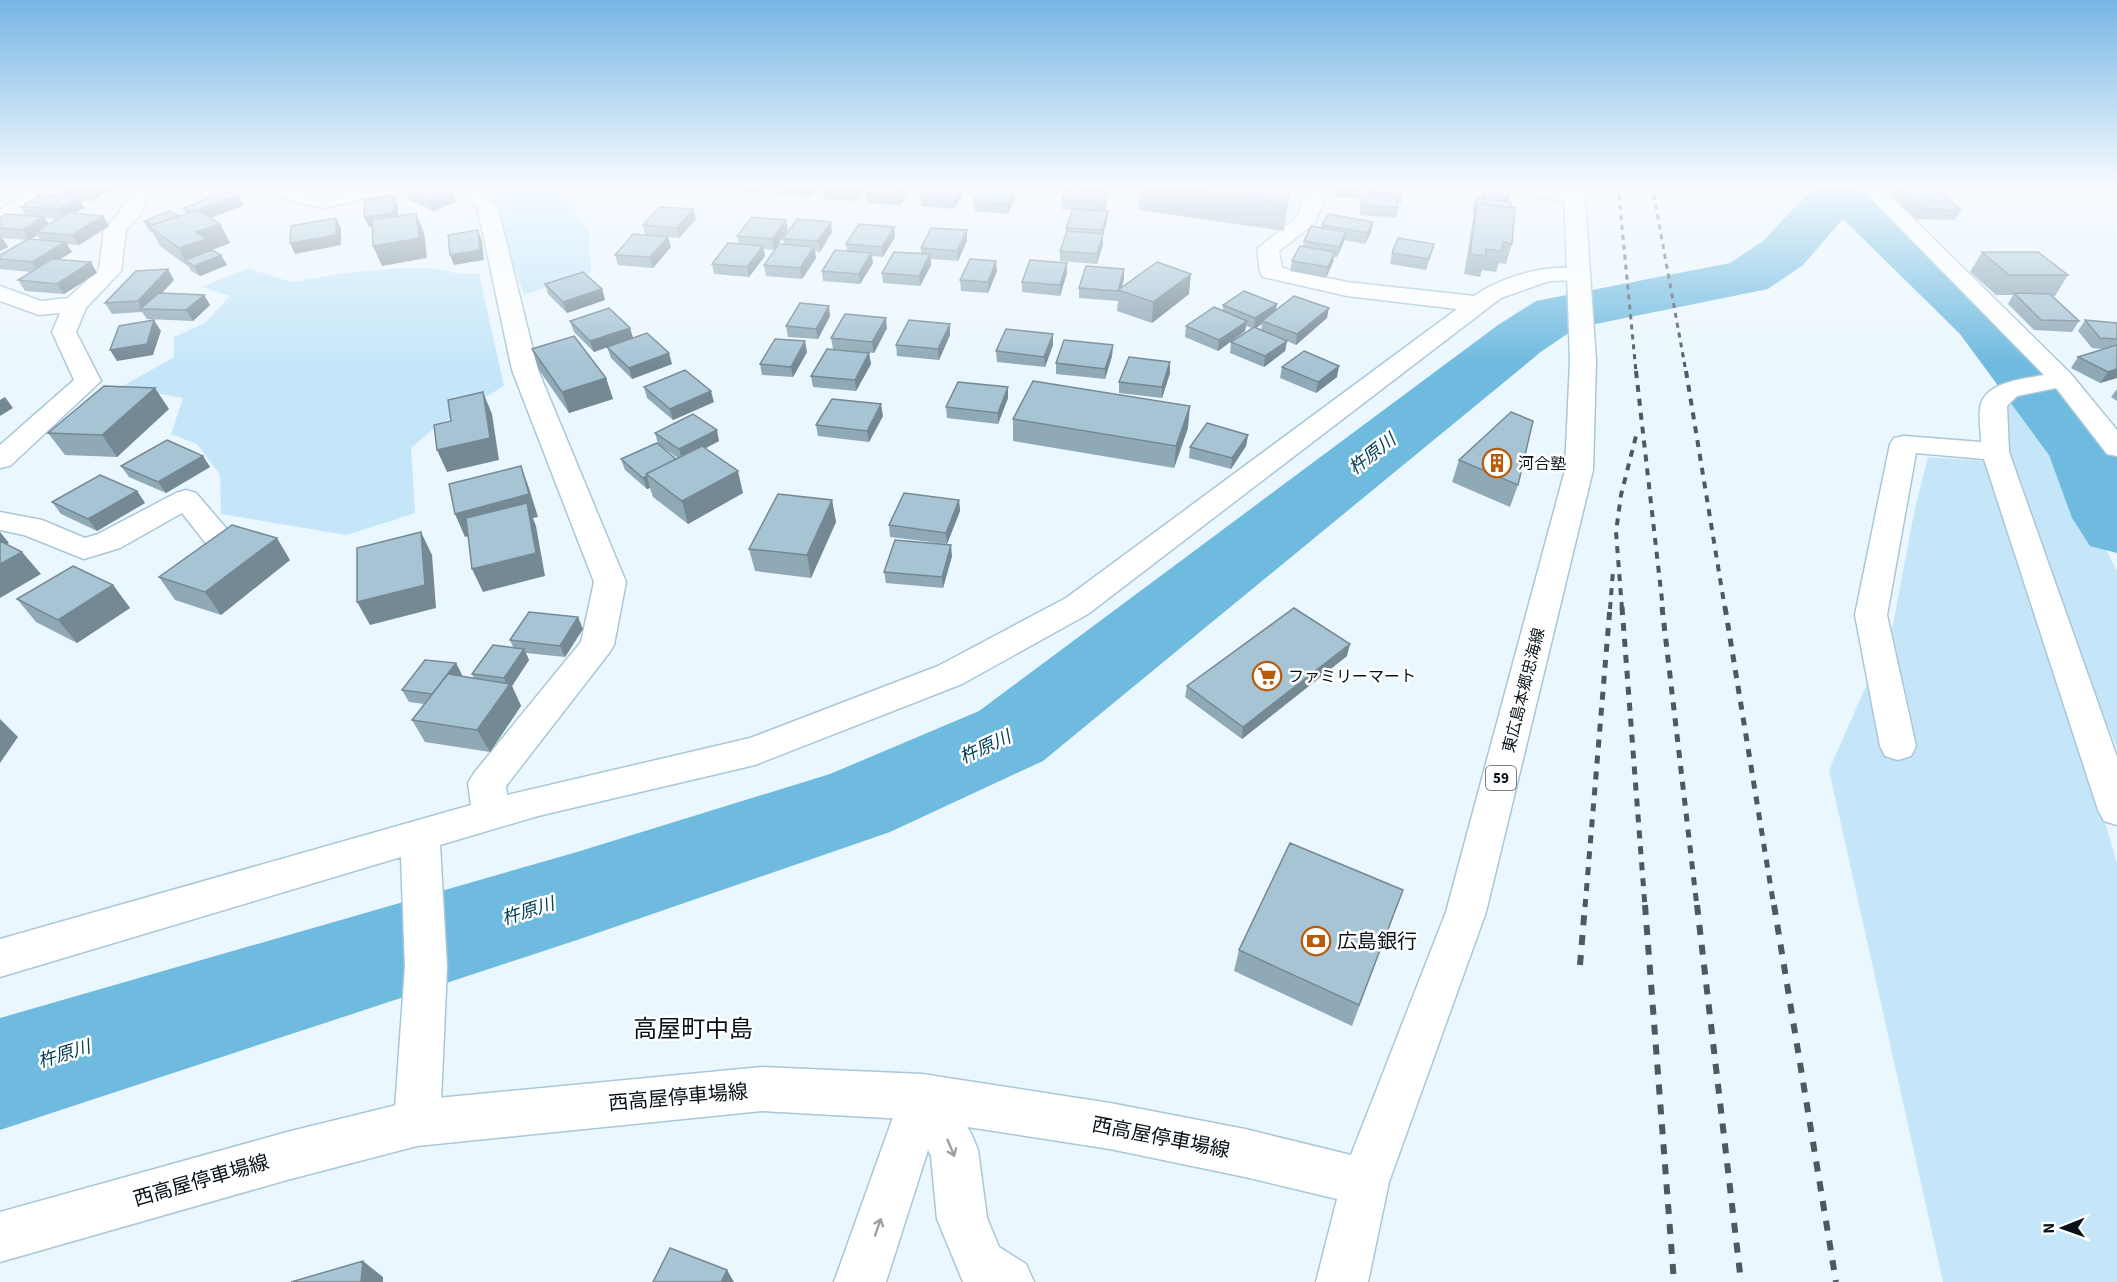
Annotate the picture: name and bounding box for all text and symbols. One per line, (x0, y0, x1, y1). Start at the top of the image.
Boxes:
water label: 杵原川 (1343, 427, 1403, 481)
building icon: 河合塾 (1481, 447, 1513, 479)
place label: 河合塾 (1518, 453, 1566, 475)
street label: 東広島本郷忠海線 (1498, 625, 1550, 755)
supermarket icon: ファミリーマート (1251, 660, 1283, 692)
place label: ファミリーマート (1288, 666, 1416, 688)
water label: 杵原川 (955, 724, 1017, 770)
road number: 59 (1486, 766, 1516, 790)
water label: 杵原川 (499, 891, 560, 931)
bank icon: 広島銀行 (1300, 925, 1332, 957)
place label: 広島銀行 (1337, 928, 1417, 956)
district label: 高屋町中島 (633, 1012, 753, 1047)
water label: 杵原川 (35, 1034, 96, 1074)
street label: 西高屋停車場線 (607, 1078, 749, 1118)
street label: 西高屋停車場線 (1089, 1111, 1232, 1165)
one-way arrow (946, 1138, 957, 1156)
street label: 西高屋停車場線 (130, 1148, 272, 1214)
north arrow (2033, 1198, 2093, 1258)
one-way arrow (874, 1218, 885, 1236)
text: N (2038, 1223, 2060, 1234)

